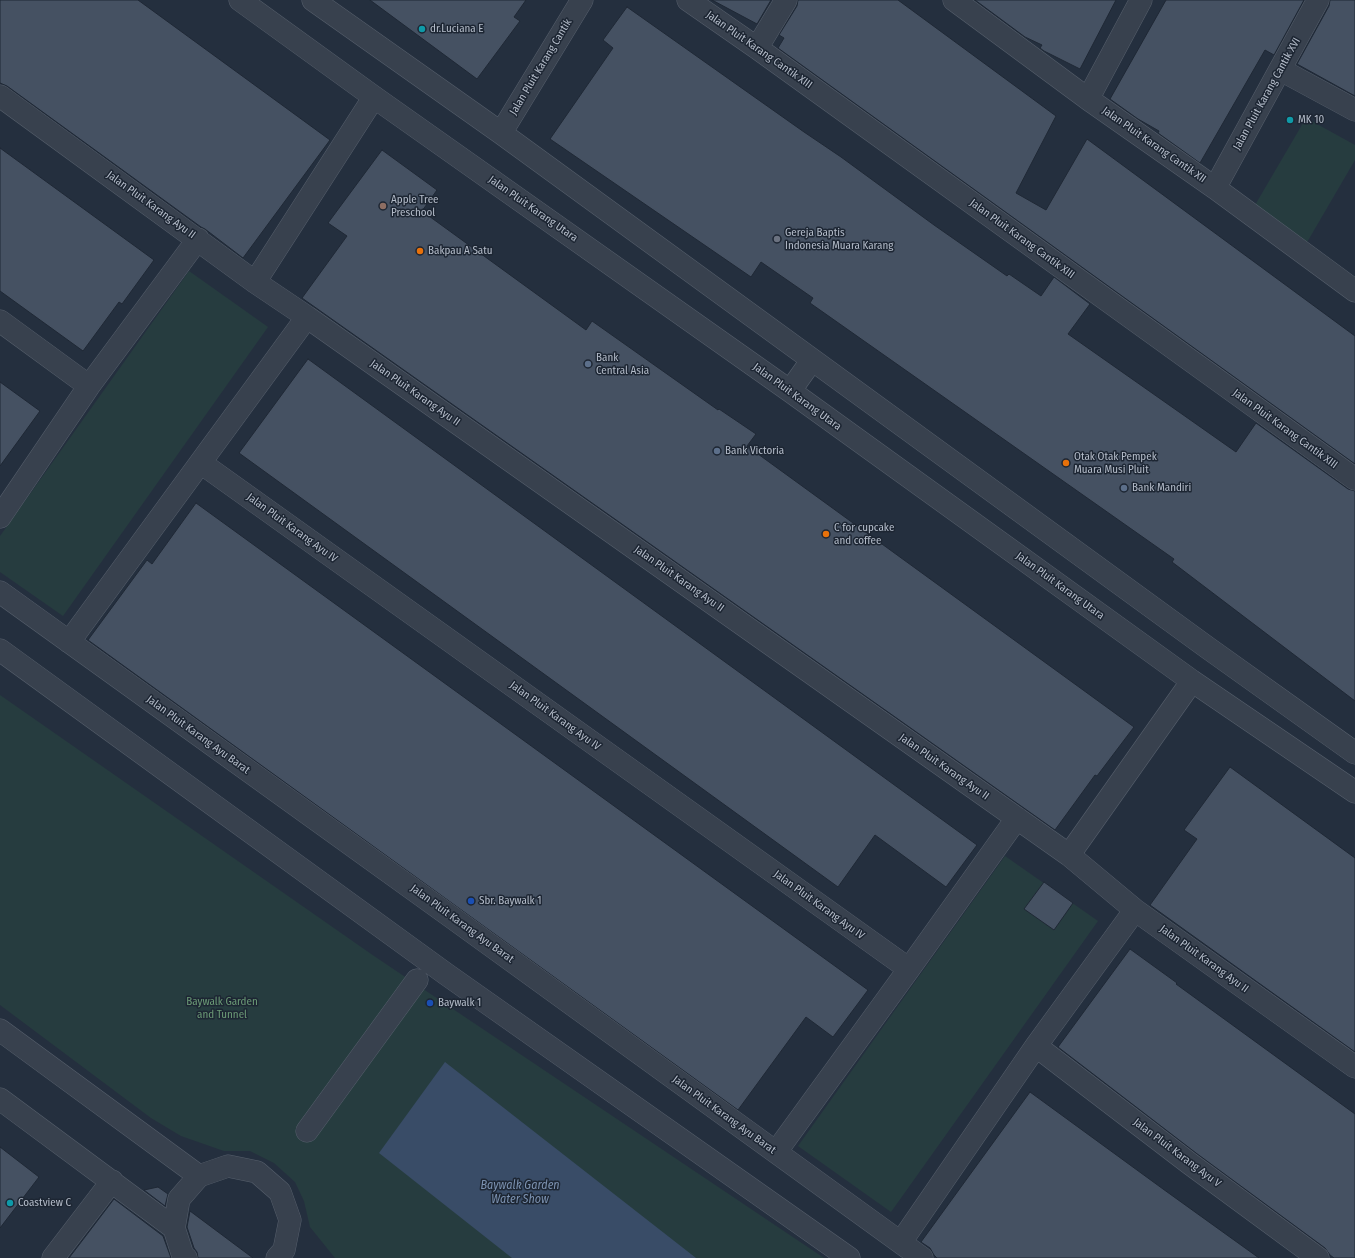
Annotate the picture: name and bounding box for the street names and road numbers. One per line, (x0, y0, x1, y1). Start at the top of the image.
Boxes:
street label: Jalan Pluit Karang Cantik XIII (703, 8, 815, 92)
street label: Jalan Pluit Karang Cantik (507, 17, 575, 117)
street label: Jalan Pluit Karang Cantik XVI (1231, 36, 1303, 152)
street label: Jalan Pluit Karang Cantik XII (1100, 104, 1208, 186)
street label: Jalan Pluit Karang Ayu II (104, 168, 198, 242)
street label: Jalan Pluit Karang Utara (486, 173, 580, 245)
street label: Jalan Pluit Karang Cantik XIII (967, 196, 1077, 282)
street label: Jalan Pluit Karang Ayu II (368, 357, 462, 429)
street label: Jalan Pluit Karang Utara (750, 361, 844, 433)
street label: Jalan Pluit Karang Cantik XIII (1230, 386, 1340, 472)
street label: Jalan Pluit Karang Ayu IV (244, 491, 340, 565)
street label: Jalan Pluit Karang Ayu II (632, 543, 726, 615)
street label: Jalan Pluit Karang Utara (1013, 550, 1107, 622)
street label: Jalan Pluit Karang Ayu IV (507, 679, 603, 753)
street label: Jalan Pluit Karang Ayu Barat (144, 693, 252, 777)
street label: Jalan Pluit Karang Ayu II (897, 731, 991, 803)
street label: Jalan Pluit Karang Ayu IV (771, 868, 867, 942)
street label: Jalan Pluit Karang Ayu Barat (408, 882, 516, 966)
street label: Jalan Pluit Karang Ayu II (1157, 922, 1251, 996)
street label: Jalan Pluit Karang Ayu Barat (670, 1073, 778, 1157)
street label: Jalan Pluit Karang Ayu V (1131, 1116, 1223, 1190)

